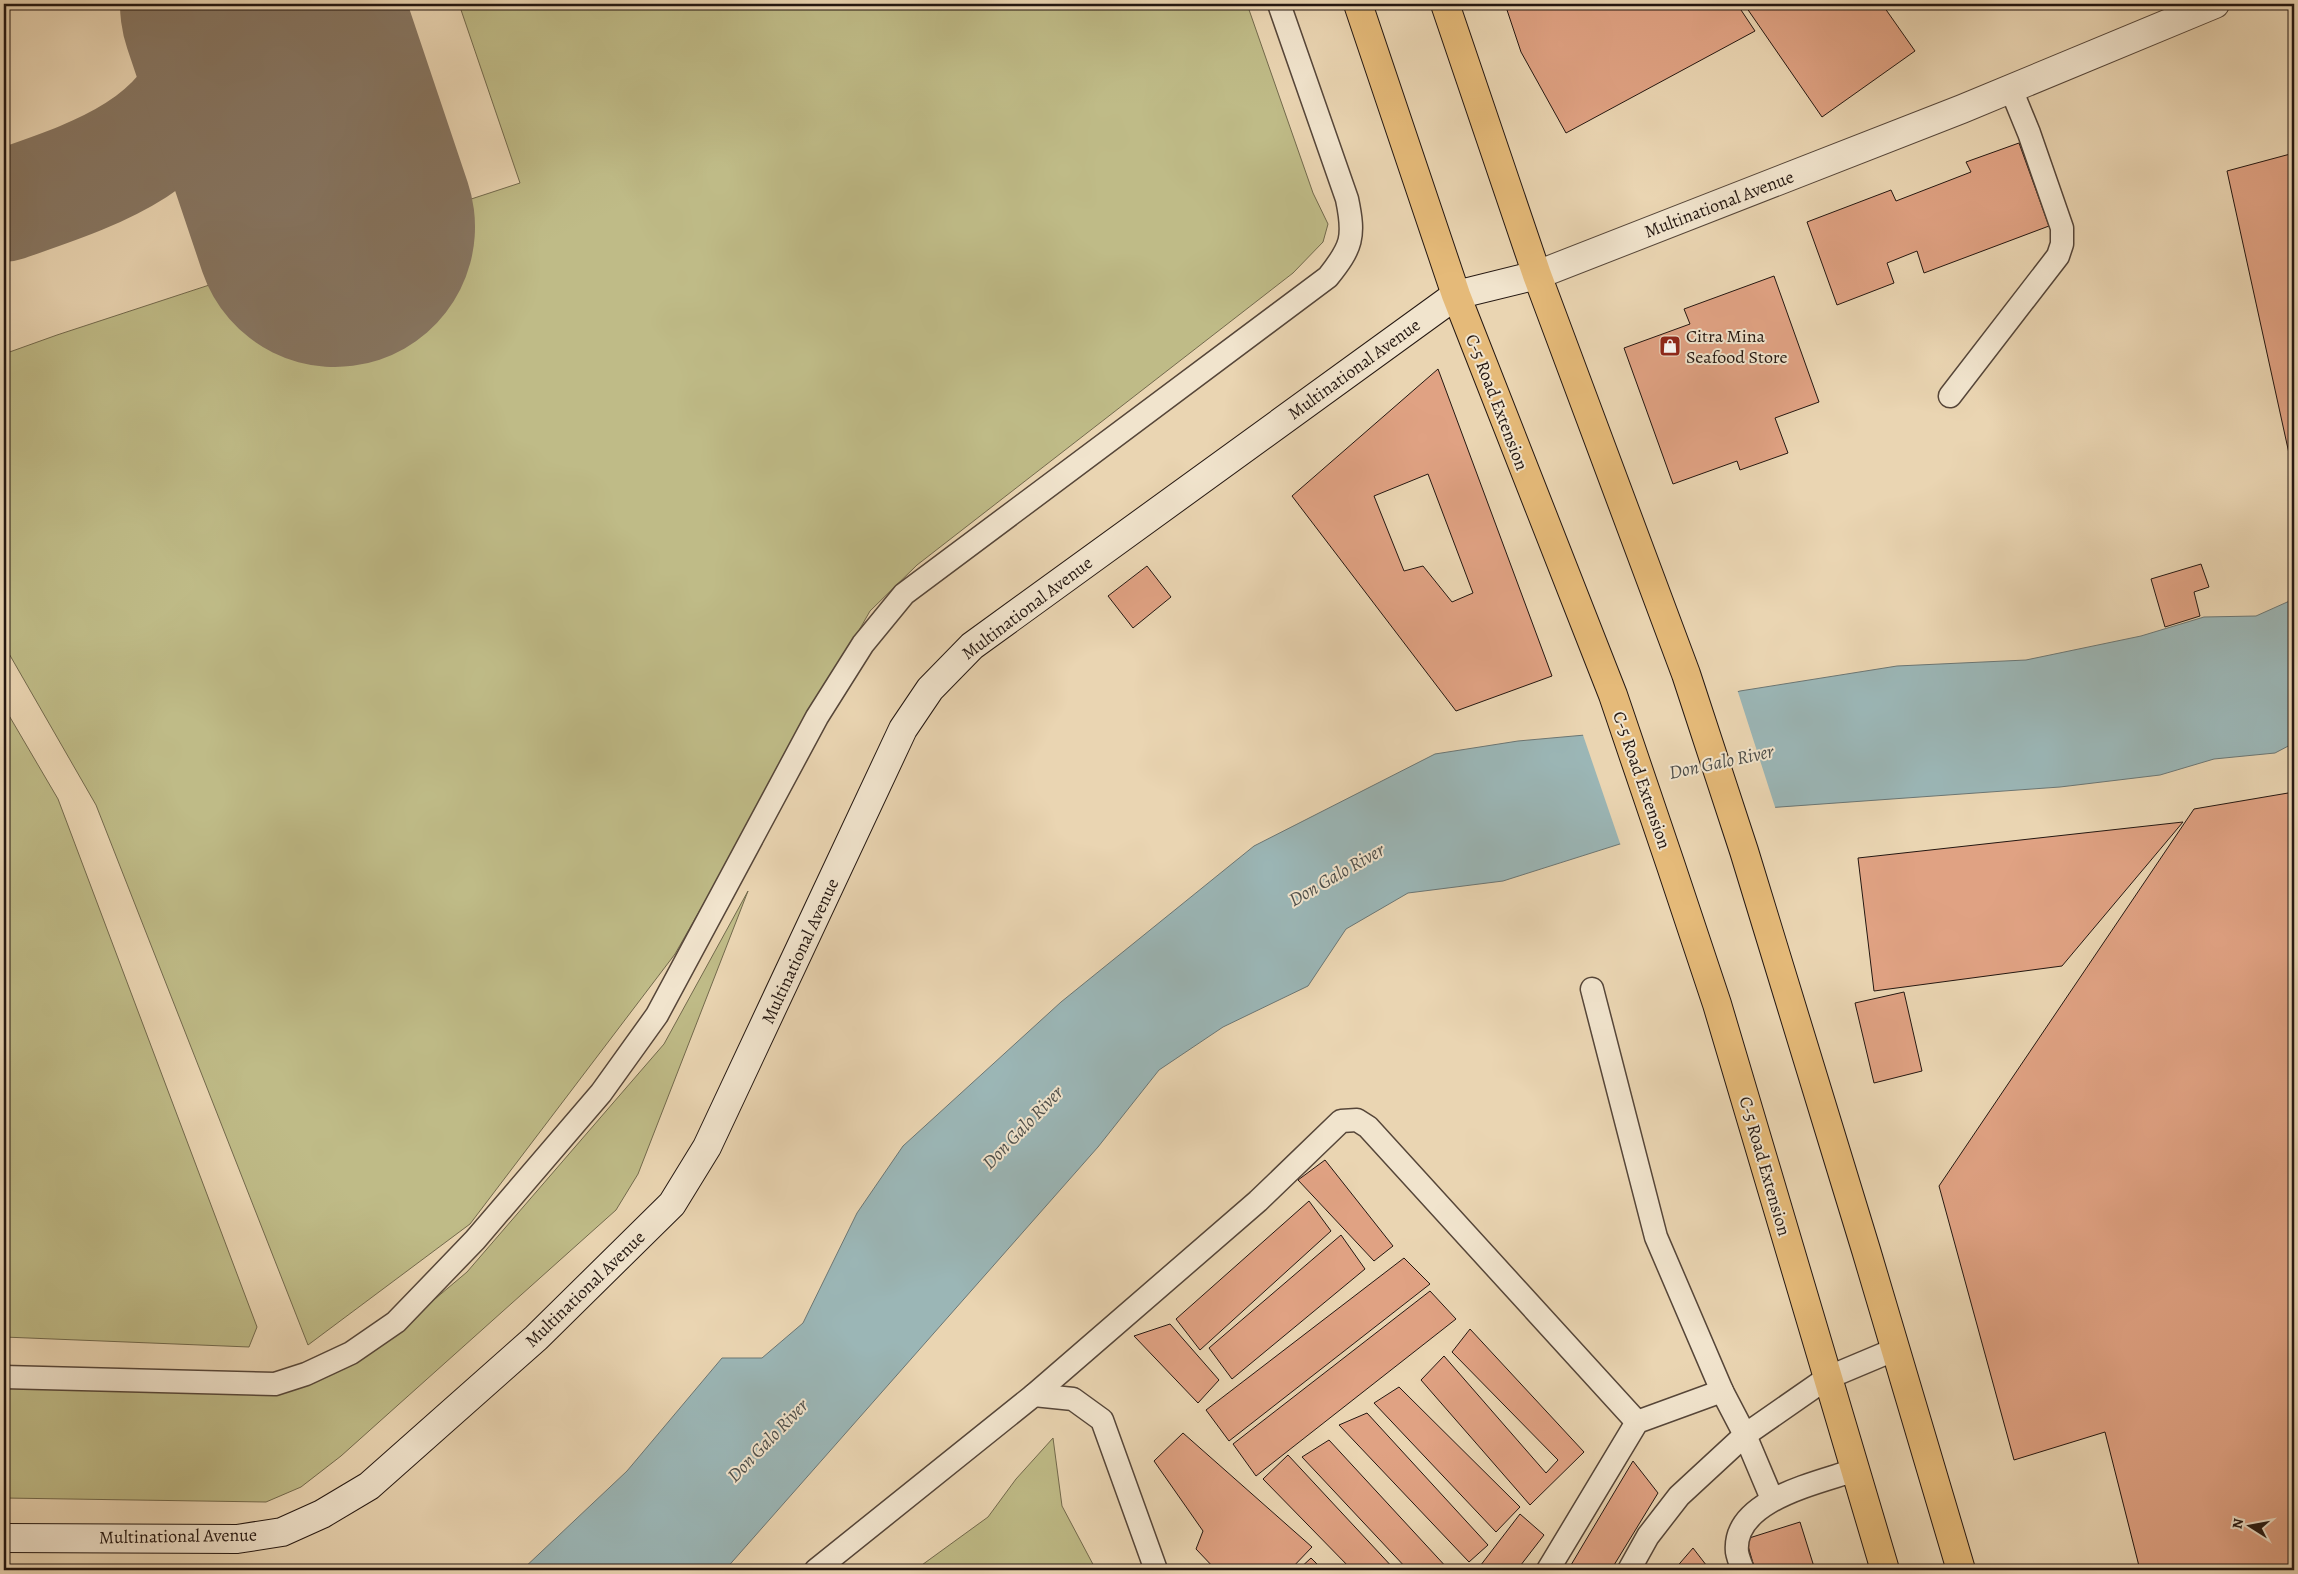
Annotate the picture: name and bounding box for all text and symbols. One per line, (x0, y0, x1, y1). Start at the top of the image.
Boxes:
street label: Multinational Avenue (1641, 164, 1797, 244)
street label: Multinational Avenue (1283, 313, 1425, 425)
place label: Citra Mina Seafood Store (1686, 324, 1788, 369)
street label: C-5 Road Extension (1460, 330, 1534, 474)
shop icon: Citra Mina Seafood Store (1658, 334, 1682, 358)
street label: Multinational Avenue (957, 551, 1097, 665)
street label: C-5 Road Extension (1607, 708, 1677, 852)
water label: Don Galo River (1666, 738, 1777, 786)
water label: Don Galo River (1284, 836, 1390, 913)
street label: Multinational Avenue (756, 874, 844, 1028)
water label: Don Galo River (976, 1079, 1070, 1175)
street label: C-5 Road Extension (1734, 1093, 1796, 1239)
street label: Multinational Avenue (520, 1225, 650, 1353)
water label: Don Galo River (721, 1392, 815, 1488)
north arrow (2226, 1502, 2276, 1552)
text: N (2227, 1517, 2248, 1530)
street label: Multinational Avenue (99, 1523, 257, 1549)

